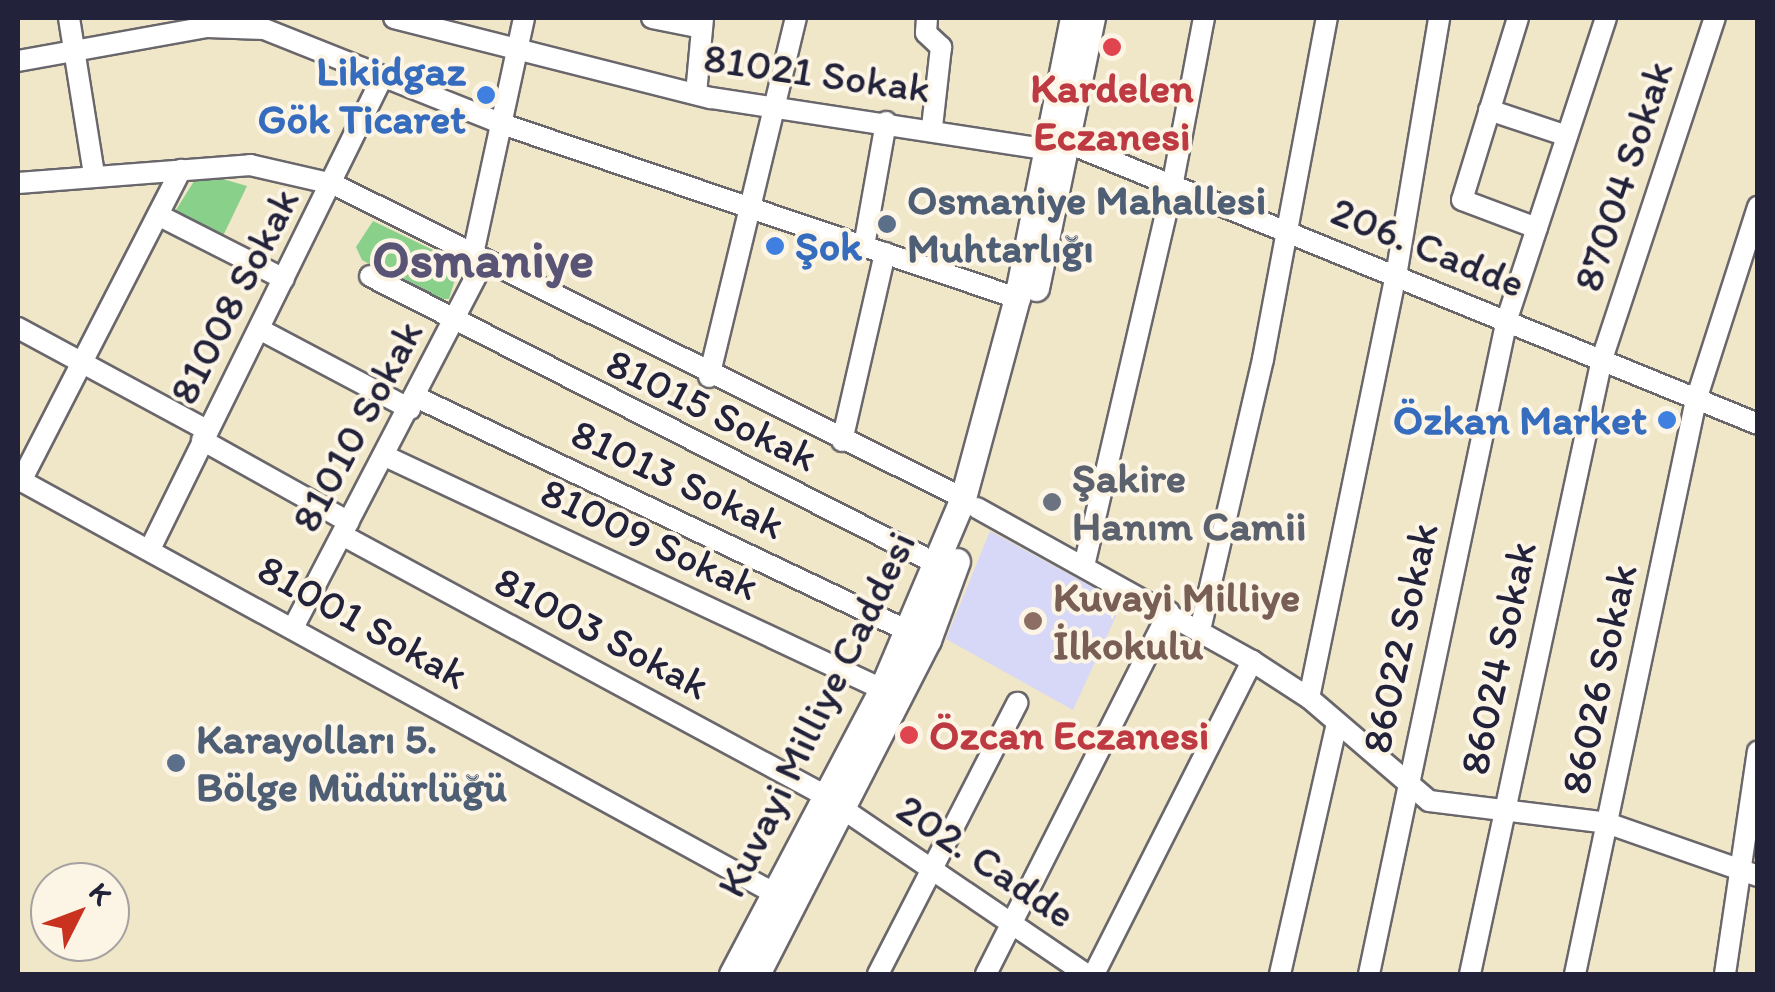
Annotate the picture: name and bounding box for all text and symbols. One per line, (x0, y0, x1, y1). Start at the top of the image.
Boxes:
street label: 81021 Sokak (700, 32, 934, 114)
marker: Kardelen Eczanesi (1101, 36, 1123, 58)
place label: Likidgaz Gök Ticaret (258, 46, 466, 144)
street label: 87004 Sokak (1562, 54, 1684, 298)
place label: Kardelen Eczanesi (1030, 63, 1194, 162)
marker: Likidgaz Gök Ticaret (475, 84, 497, 106)
place label: Osmaniye Mahallesi Muhtarlığı (907, 175, 1267, 274)
street label: 81008 Sokak (158, 180, 310, 412)
street label: 206. Cadde (1324, 185, 1532, 309)
marker: Osmaniye Mahallesi Muhtarlığı (876, 213, 898, 235)
place label: Şok (795, 221, 862, 271)
district label: Osmaniye (372, 229, 594, 291)
marker: Şok (764, 235, 786, 257)
street label: 81010 Sokak (280, 312, 434, 540)
street label: 81015 Sokak (598, 337, 826, 483)
place label: Özkan Market (1392, 395, 1647, 445)
street label: 81013 Sokak (564, 408, 792, 550)
marker: Özkan Market (1656, 409, 1678, 431)
place label: Şakire Hanım Camii (1072, 453, 1308, 552)
street label: 81009 Sokak (533, 467, 767, 611)
marker: Şakire Hanım Camii (1041, 491, 1063, 513)
street label: 86022 Sokak (1351, 518, 1449, 758)
street label: Kuvayi Milliye Caddesi (705, 523, 927, 905)
street label: 86024 Sokak (1449, 537, 1547, 779)
street label: 81001 Sokak (249, 544, 477, 700)
street label: 81003 Sokak (486, 555, 718, 711)
street label: 86026 Sokak (1550, 559, 1648, 799)
place label: Kuvayi Milliye İlkokulu (1053, 572, 1301, 670)
marker: Kuvayi Milliye İlkokulu (1022, 610, 1044, 632)
place label: Özcan Eczanesi (929, 710, 1210, 760)
place label: Karayolları 5. Bölge Müdürlüğü (196, 714, 506, 812)
marker: Özcan Eczanesi (898, 724, 920, 746)
marker: Karayolları 5. Bölge Müdürlüğü (165, 752, 187, 774)
street label: 202. Cadde (887, 783, 1085, 939)
north arrow (30, 862, 130, 962)
text: K (82, 875, 119, 911)

